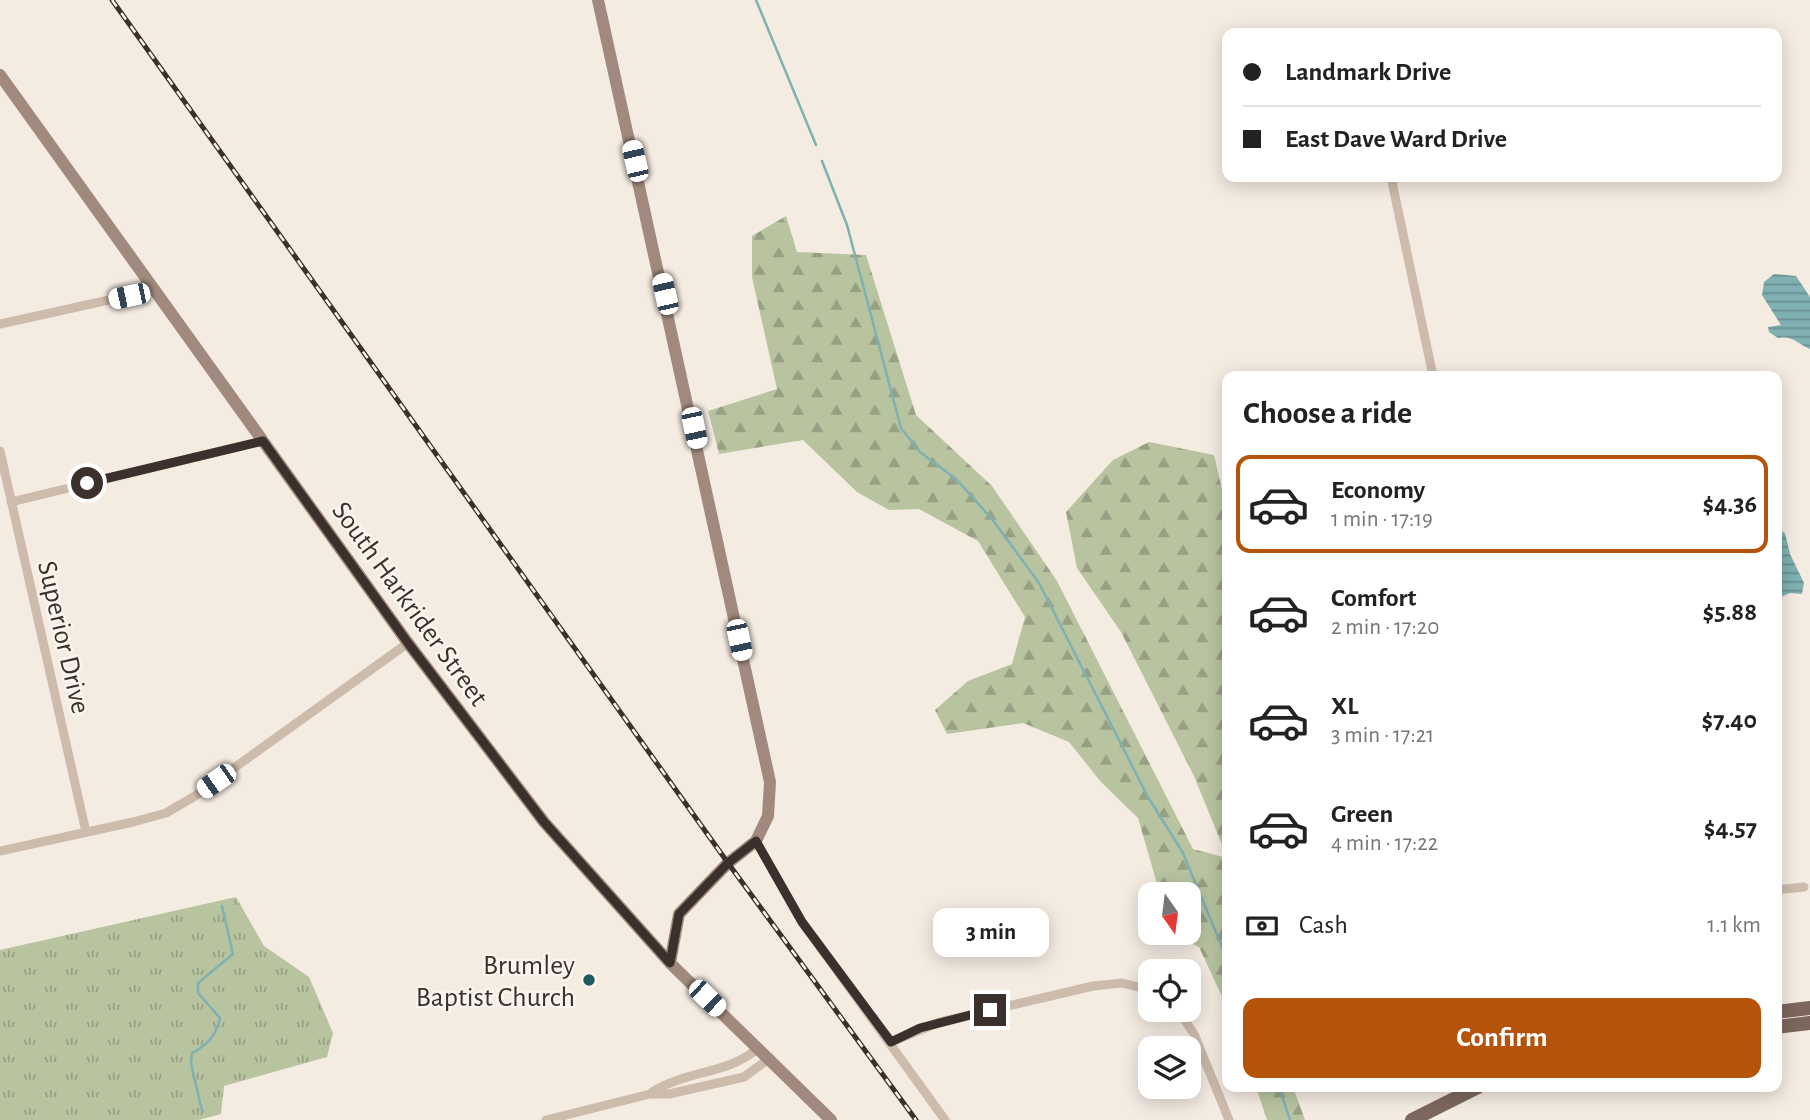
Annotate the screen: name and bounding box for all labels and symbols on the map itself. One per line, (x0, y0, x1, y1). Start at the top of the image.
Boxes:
car (621, 138, 650, 184)
car (651, 271, 680, 317)
car (107, 281, 152, 311)
car (680, 405, 709, 451)
route start (71, 467, 103, 499)
street label: South Harkrider Street (326, 497, 493, 711)
street label: Superior Drive (32, 558, 94, 717)
car (725, 617, 754, 663)
car (193, 760, 240, 802)
north arrow (1138, 882, 1200, 945)
callout: 3 min (932, 908, 1048, 958)
place label: Brumley Baptist Church (416, 952, 575, 1012)
marker: Brumley Baptist Church (581, 972, 597, 988)
car (685, 976, 730, 1020)
route end (974, 994, 1006, 1026)

